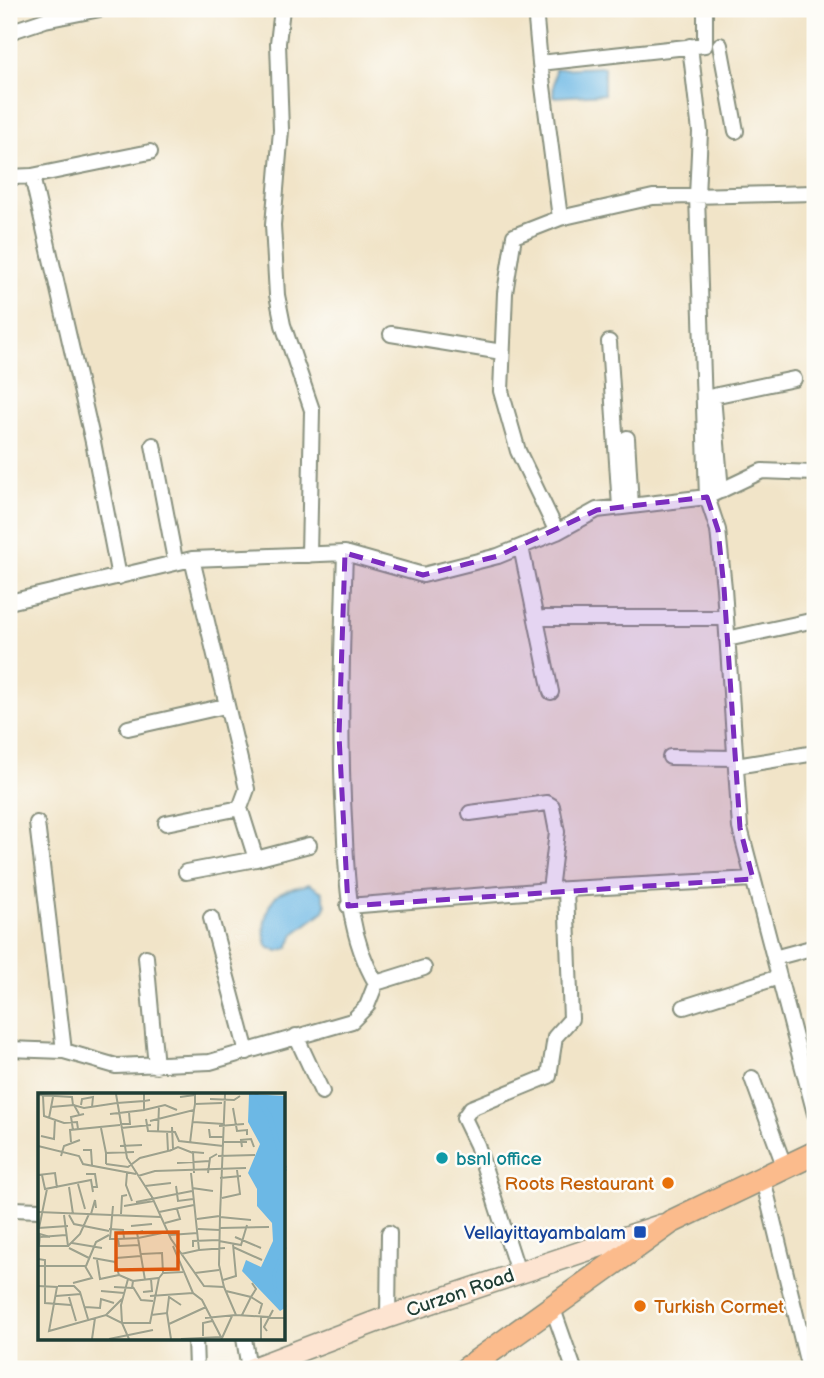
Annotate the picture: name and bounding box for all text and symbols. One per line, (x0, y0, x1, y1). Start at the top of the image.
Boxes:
inset map (38, 1093, 285, 1340)
place label: bsnl office (456, 1148, 542, 1171)
marker: bsnl office (434, 1150, 450, 1166)
place label: Roots Restaurant (504, 1173, 654, 1196)
marker: Roots Restaurant (660, 1175, 676, 1191)
place label: Vellayittayambalam (464, 1222, 626, 1245)
marker: Vellayittayambalam (632, 1224, 648, 1240)
street label: Curzon Road (403, 1264, 518, 1323)
place label: Turkish Cormet (654, 1296, 784, 1319)
marker: Turkish Cormet (632, 1298, 648, 1314)

